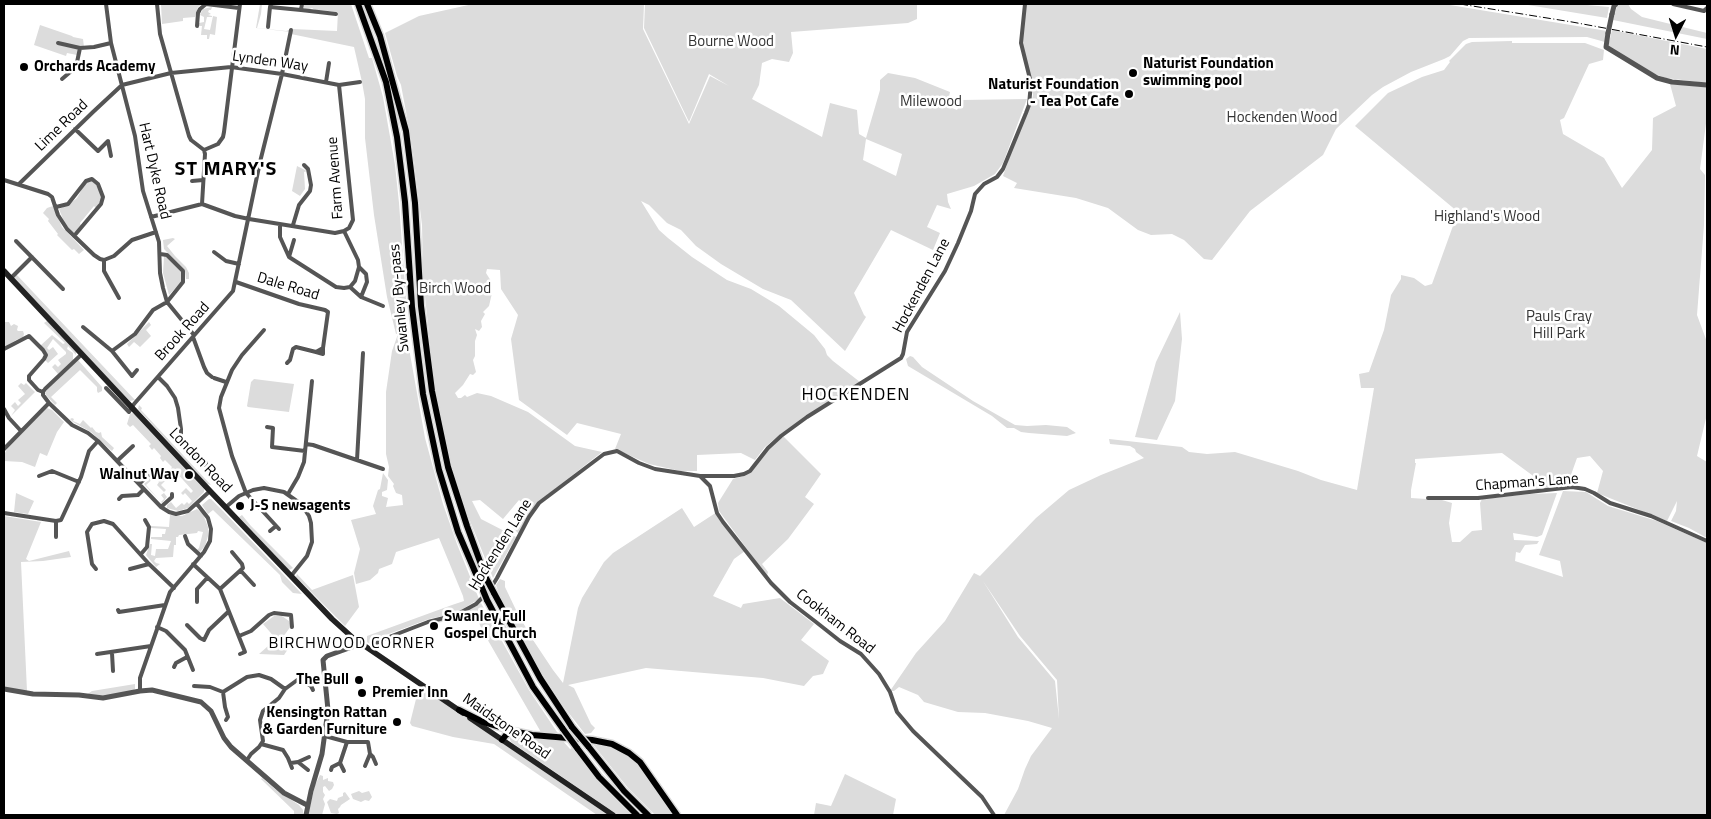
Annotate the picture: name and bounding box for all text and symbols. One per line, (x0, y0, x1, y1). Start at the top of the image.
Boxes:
north arrow (1651, 10, 1701, 60)
park label: Bourne Wood (688, 33, 774, 51)
text: N (1669, 40, 1680, 61)
street label: Lynden Way (231, 48, 309, 76)
place label: Naturist Foundation swimming pool (1143, 55, 1274, 90)
place label: Orchards Academy (34, 58, 155, 76)
marker: Orchards Academy (18, 61, 30, 73)
marker: Naturist Foundation swimming pool (1127, 67, 1139, 79)
place label: Naturist Foundation - Tea Pot Cafe (988, 76, 1119, 111)
marker: Naturist Foundation - Tea Pot Cafe (1123, 88, 1135, 100)
park label: Milewood (900, 93, 962, 111)
street label: Lime Road (32, 96, 92, 156)
park label: Hockenden Wood (1227, 109, 1337, 127)
street label: Hart Dyke Road (134, 121, 174, 221)
street label: Farm Avenue (324, 136, 348, 220)
district label: ST MARY'S (173, 158, 279, 182)
park label: Highland's Wood (1434, 208, 1540, 226)
street label: Hockenden Lane (890, 236, 954, 336)
street label: Swanley By-pass (386, 243, 414, 353)
street label: Dale Road (255, 269, 321, 305)
park label: Birch Wood (419, 280, 491, 298)
street label: Brook Road (152, 299, 214, 365)
park label: Pauls Cray Hill Park (1526, 308, 1592, 343)
district label: HOCKENDEN (800, 385, 912, 407)
street label: London Road (165, 425, 235, 497)
place label: Walnut Way (99, 466, 179, 484)
marker: Walnut Way (183, 469, 195, 481)
street label: Chapman's Lane (1475, 470, 1579, 496)
street label: Hockenden Lane (466, 496, 536, 594)
place label: J-S newsagents (250, 497, 351, 515)
marker: J-S newsagents (234, 500, 246, 512)
street label: Cookham Road (792, 586, 878, 658)
place label: Swanley Full Gospel Church (444, 608, 537, 643)
marker: Swanley Full Gospel Church (428, 620, 440, 632)
district label: BIRCHWOOD CORNER (267, 634, 437, 654)
place label: The Bull (296, 671, 349, 689)
marker: The Bull (353, 674, 365, 686)
place label: Premier Inn (372, 684, 448, 702)
marker: Premier Inn (356, 687, 368, 699)
street label: Maidstone Road (459, 690, 553, 764)
place label: Kensington Rattan & Garden Furniture (263, 704, 387, 739)
marker: Kensington Rattan & Garden Furniture (391, 716, 403, 728)

